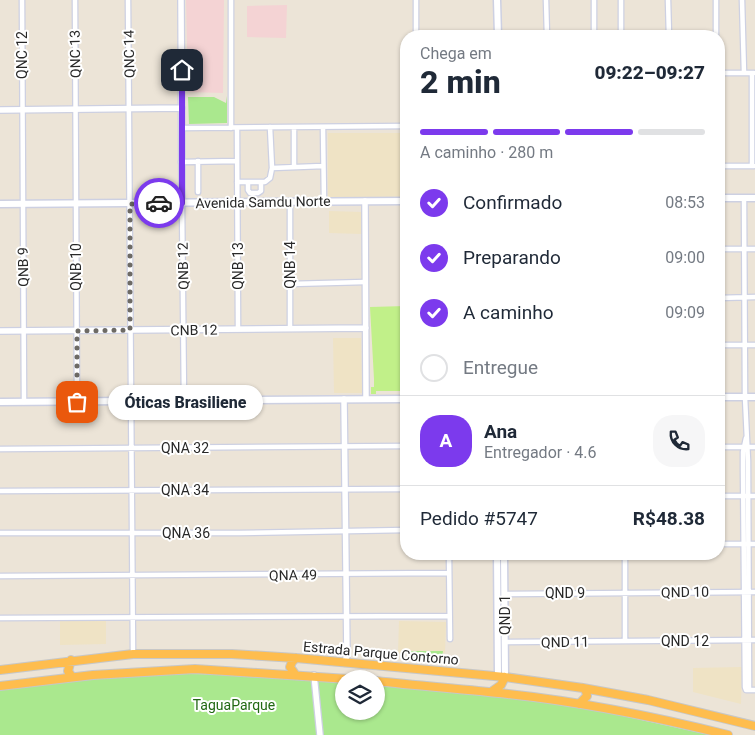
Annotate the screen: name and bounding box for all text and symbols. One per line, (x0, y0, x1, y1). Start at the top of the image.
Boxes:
street label: QNC 13 (67, 30, 83, 78)
street label: QNC 14 (121, 30, 137, 78)
street label: QNC 12 (14, 31, 30, 79)
text: Chega em (420, 44, 492, 63)
pin (161, 49, 203, 91)
icon: home (168, 56, 196, 84)
text: 09:22–09:27 (594, 61, 705, 84)
text: 2 min (420, 63, 501, 101)
text: A caminho · 280 m (420, 143, 553, 162)
courier (134, 178, 184, 228)
icon: car (145, 189, 173, 217)
icon: check (420, 189, 448, 217)
text: Confirmado (463, 191, 562, 214)
street label: Avenida Samdu Norte (195, 193, 331, 211)
text: 08:53 (665, 193, 705, 212)
street label: QNB 14 (282, 241, 298, 289)
street label: QNB 12 (175, 242, 191, 290)
street label: QNB 13 (230, 242, 246, 290)
street label: QNB 10 (68, 243, 84, 291)
icon: check (420, 244, 448, 272)
text: Preparando (463, 246, 561, 269)
street label: QNB 9 (15, 247, 31, 287)
text: 09:00 (665, 248, 705, 267)
icon: check (420, 299, 448, 327)
text: A caminho (463, 301, 553, 324)
text: 09:09 (665, 303, 705, 322)
street label: CNB 12 (170, 322, 218, 338)
text: Entregue (463, 356, 538, 379)
pin (56, 381, 98, 423)
callout: Óticas Brasiliene (107, 384, 262, 420)
icon: bag (63, 388, 91, 416)
text: Óticas Brasiliene (125, 393, 246, 412)
button: phone (653, 415, 705, 467)
text: Ana (484, 420, 517, 443)
text: A (440, 429, 452, 452)
street label: QNA 32 (161, 440, 209, 456)
text: Entregador · 4.6 (484, 443, 597, 462)
street label: QNA 34 (161, 482, 209, 498)
text: Pedido #5747 (420, 507, 538, 530)
text: R$48.38 (633, 507, 705, 530)
street label: QNA 36 (162, 525, 210, 541)
street label: QNA 49 (269, 567, 317, 583)
street label: QND 10 (661, 584, 709, 600)
street label: QND 9 (545, 585, 585, 601)
street label: QND 1 (497, 595, 513, 635)
street label: QND 12 (661, 633, 709, 649)
street label: QND 11 (541, 634, 589, 650)
street label: Estrada Parque Contorno (303, 638, 459, 668)
map controls (335, 670, 385, 720)
button: layers (335, 670, 385, 720)
park label: TaguaParque (193, 697, 275, 713)

